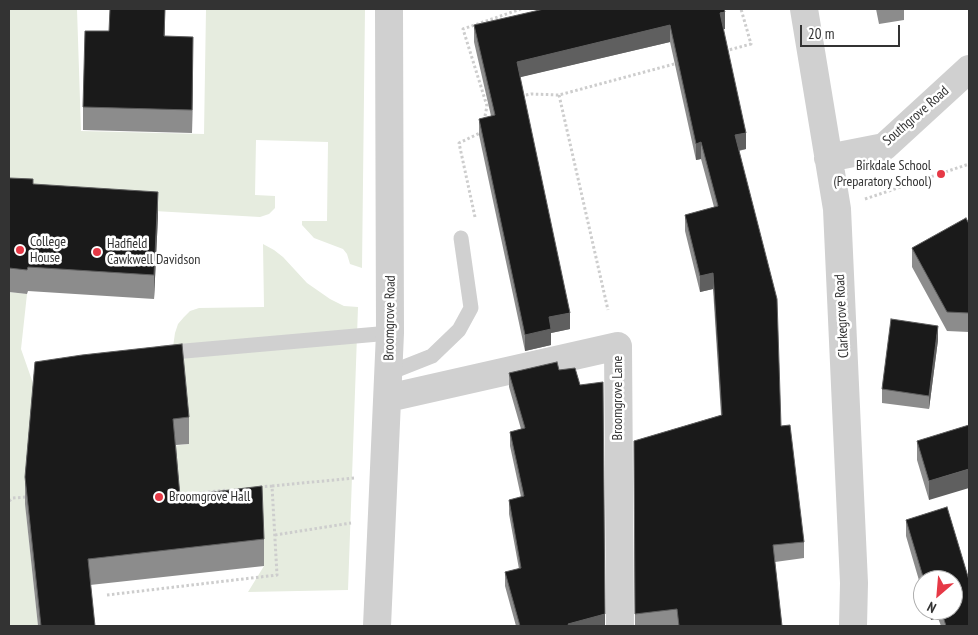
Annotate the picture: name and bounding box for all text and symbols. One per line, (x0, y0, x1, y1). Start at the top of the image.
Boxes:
scale bar (803, 15, 903, 47)
text: 20 m (808, 24, 834, 43)
street label: Southgrove Road (880, 83, 952, 149)
place label: Birkdale School (Preparatory School) (833, 158, 931, 190)
marker: Birkdale School (Preparatory School) (935, 168, 947, 180)
place label: College House (30, 234, 66, 266)
place label: Hadfield Cawkwell Davidson (107, 236, 200, 268)
marker: College House (14, 244, 26, 256)
marker: Hadfield Cawkwell Davidson (91, 246, 103, 258)
street label: Clarkegrove Road (831, 274, 853, 358)
street label: Broomgrove Road (381, 275, 399, 361)
street label: Broomgrove Lane (610, 356, 626, 440)
place label: Broomgrove Hall (169, 489, 250, 505)
marker: Broomgrove Hall (153, 491, 165, 503)
north arrow (913, 570, 963, 620)
text: N (924, 598, 939, 617)

